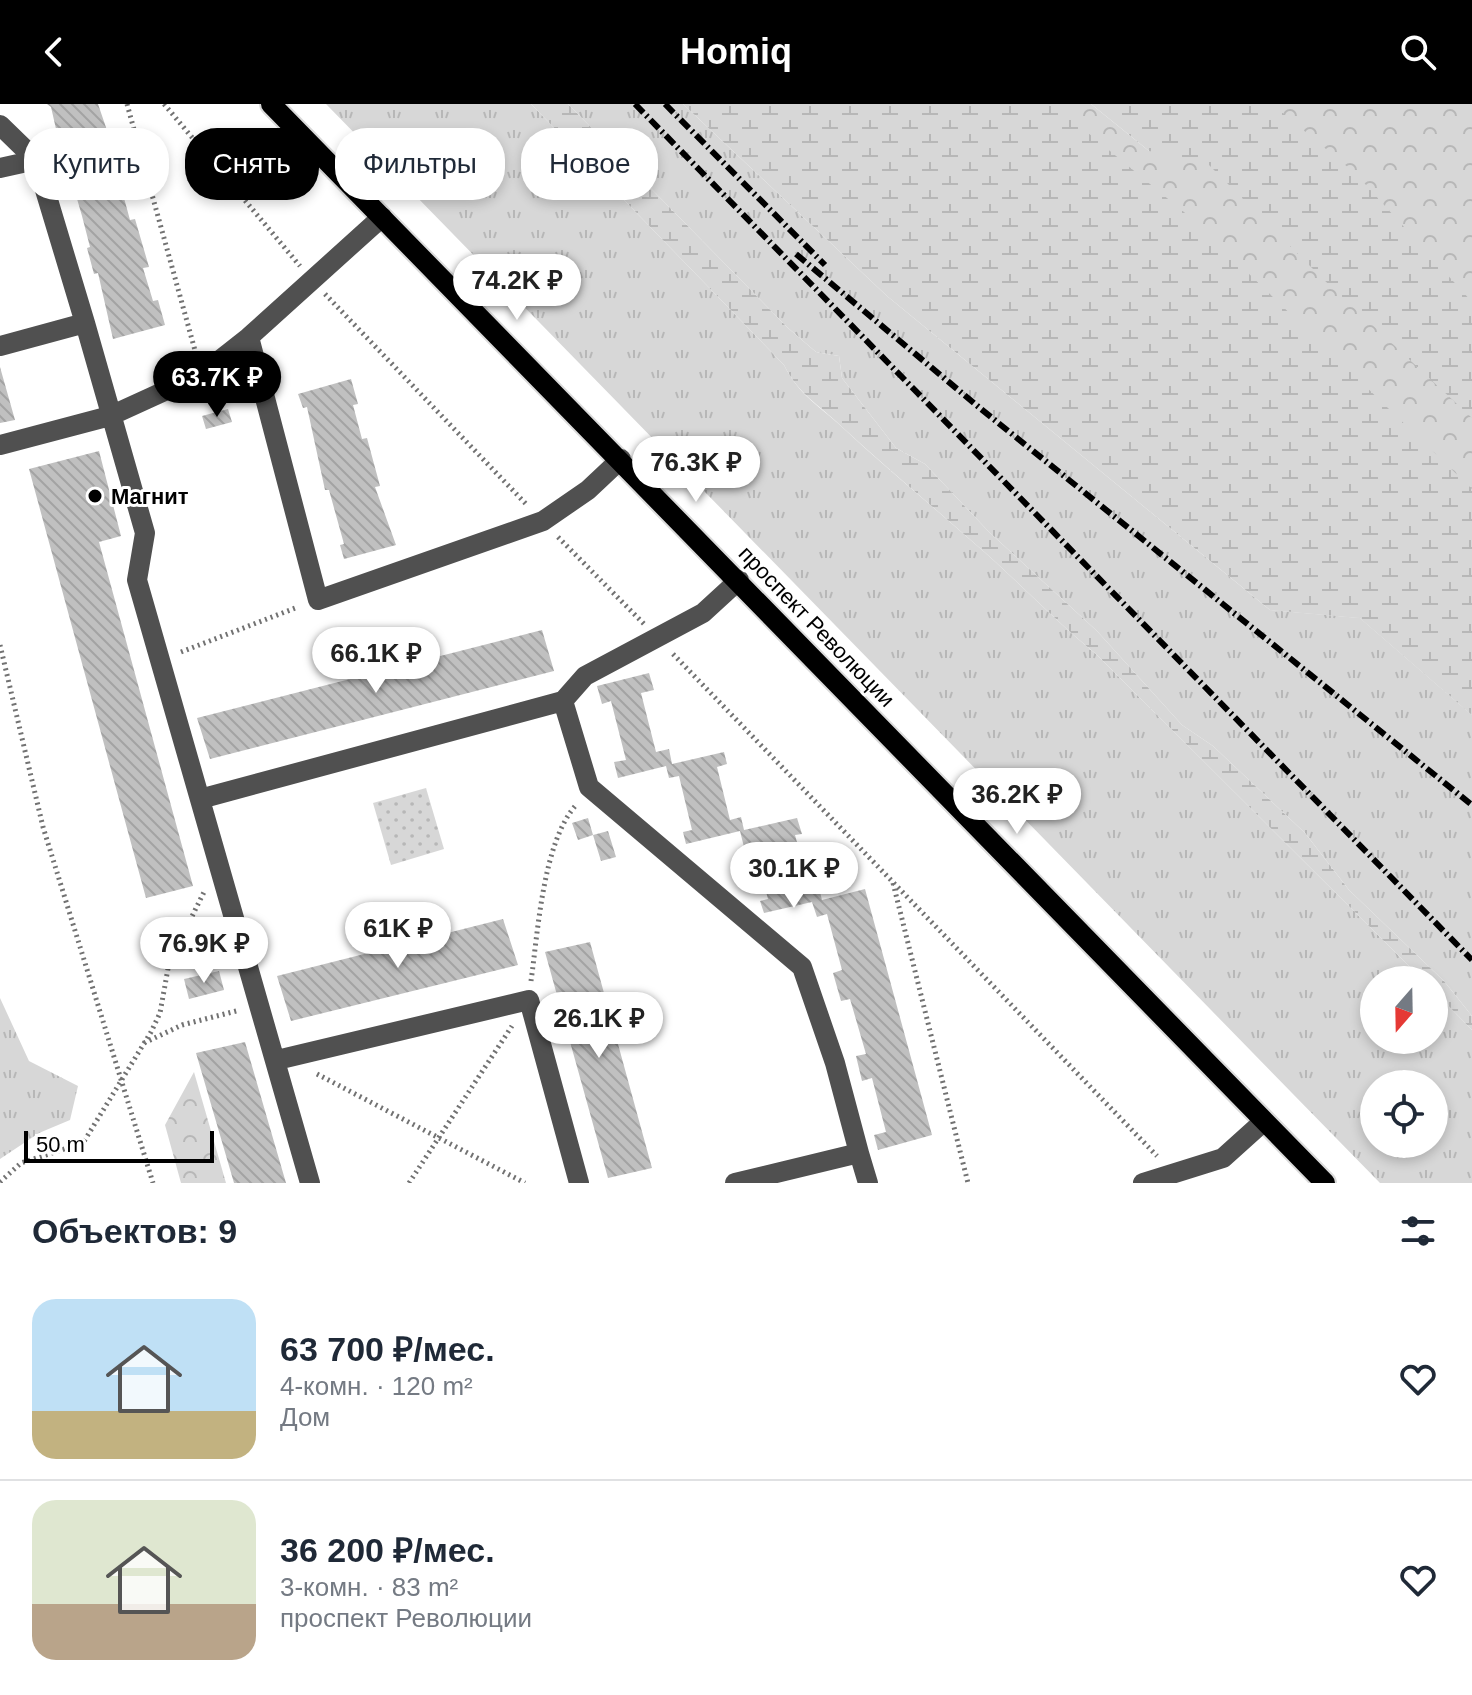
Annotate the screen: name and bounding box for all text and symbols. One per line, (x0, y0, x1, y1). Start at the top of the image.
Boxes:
icon: back (32, 30, 76, 74)
icon: search (1396, 30, 1440, 74)
text: Homiq (680, 31, 792, 72)
chip: Купить (24, 128, 169, 200)
chip: Снять (185, 128, 319, 200)
chip: Фильтры (335, 128, 505, 200)
chip: Новое (521, 128, 658, 200)
pin: 74.2K ₽ (443, 254, 591, 322)
text: 74.2K ₽ (471, 265, 563, 295)
pin: 63.7K ₽ (143, 351, 291, 419)
text: 63.7K ₽ (171, 362, 263, 392)
pin: 76.3K ₽ (622, 436, 770, 504)
text: 76.3K ₽ (650, 447, 742, 477)
place label: Магнит (111, 484, 189, 509)
marker: Магнит (86, 487, 104, 505)
street label: проспект Революции (734, 541, 900, 712)
pin: 66.1K ₽ (302, 627, 450, 695)
text: 66.1K ₽ (330, 638, 422, 668)
pin: 36.2K ₽ (943, 768, 1091, 836)
text: 36.2K ₽ (971, 779, 1063, 809)
pin: 30.1K ₽ (720, 842, 868, 910)
text: 30.1K ₽ (748, 853, 840, 883)
pin: 61K ₽ (342, 902, 454, 970)
text: 61K ₽ (363, 913, 433, 943)
pin: 76.9K ₽ (130, 917, 278, 985)
text: 76.9K ₽ (158, 928, 250, 958)
north arrow (1360, 966, 1448, 1054)
map controls (1360, 966, 1448, 1158)
pin: 26.1K ₽ (525, 992, 673, 1060)
text: 26.1K ₽ (553, 1003, 645, 1033)
button: locate (1360, 1070, 1448, 1158)
scale bar (24, 1127, 214, 1163)
text: 50 m (36, 1132, 85, 1157)
icon: filters (1396, 1209, 1440, 1253)
text: Объектов: 9 (32, 1212, 237, 1250)
text: 63 700 ₽/мес. (280, 1330, 495, 1368)
icon: home (96, 1331, 192, 1427)
icon: heart (1396, 1357, 1440, 1401)
text: 4-комн. · 120 m² (280, 1371, 473, 1401)
text: Дом (280, 1402, 330, 1432)
text: 36 200 ₽/мес. (280, 1531, 495, 1569)
icon: home (96, 1532, 192, 1628)
icon: heart (1396, 1558, 1440, 1602)
text: 3-комн. · 83 m² (280, 1572, 458, 1602)
text: проспект Революции (280, 1603, 532, 1633)

